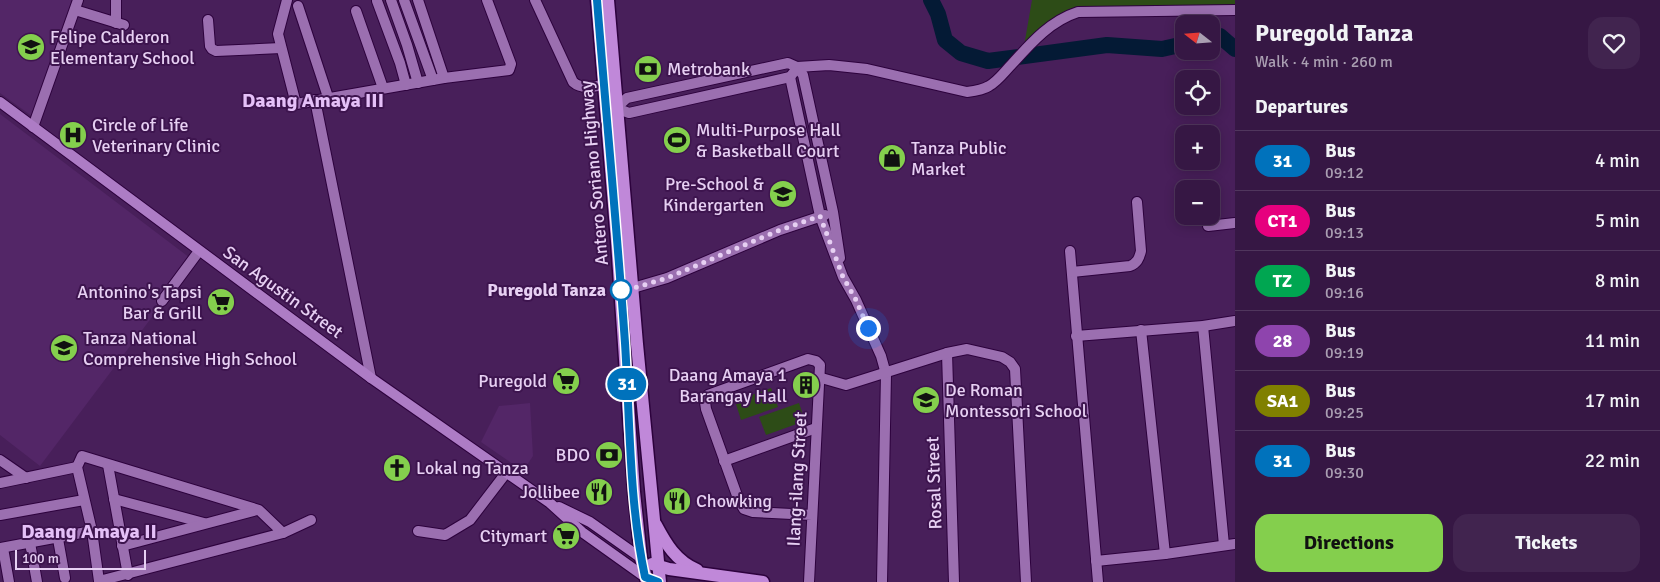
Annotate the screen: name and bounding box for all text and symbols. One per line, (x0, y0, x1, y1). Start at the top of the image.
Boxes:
north arrow (1175, 15, 1220, 60)
map controls (1175, 15, 1220, 225)
button: heart (1588, 17, 1640, 69)
text: Puregold Tanza (1255, 18, 1413, 48)
place label: Felipe Calderon Elementary School (50, 26, 195, 69)
school or university icon: Felipe Calderon Elementary School (16, 32, 46, 62)
text: Walk · 4 min · 260 m (1255, 52, 1393, 72)
bank icon: Metrobank (633, 54, 663, 84)
place label: Metrobank (667, 58, 750, 80)
button: locate (1175, 70, 1220, 115)
street label: Antero Soriano Highway (575, 79, 613, 266)
district label: Daang Amaya III (242, 88, 384, 113)
text: Departures (1255, 95, 1348, 119)
place label: Circle of Life Veterinary Clinic (92, 114, 220, 157)
place label: Multi-Purpose Hall & Basketball Court (696, 119, 841, 162)
hospital icon: Circle of Life Veterinary Clinic (58, 120, 88, 150)
sports icon: Multi-Purpose Hall & Basketball Court (662, 125, 692, 155)
button: + (1175, 125, 1220, 170)
place label: Tanza Public Market (911, 137, 1006, 180)
text: Bus (1325, 139, 1356, 163)
shop icon: Tanza Public Market (877, 143, 907, 173)
text: 4 min (1595, 149, 1640, 173)
text: 31 (1273, 150, 1292, 172)
text: 09:12 (1325, 163, 1364, 183)
place label: Pre-School & Kindergarten (663, 173, 764, 216)
school or university icon: Pre-School & Kindergarten (768, 179, 798, 209)
button: − (1175, 180, 1220, 225)
text: Bus (1325, 199, 1356, 223)
text: 5 min (1595, 209, 1640, 233)
text: CT1 (1268, 210, 1297, 232)
text: 09:13 (1325, 223, 1364, 243)
street label: San Agustin Street (219, 241, 347, 343)
text: Bus (1325, 259, 1356, 283)
text: 8 min (1595, 269, 1640, 293)
text: TZ (1273, 270, 1292, 292)
place label: Puregold Tanza (487, 279, 606, 301)
marker: Puregold Tanza (610, 279, 632, 301)
place label: Antonino's Tapsi Bar & Grill (77, 281, 202, 324)
text: 09:16 (1325, 283, 1364, 303)
supermarket icon: Antonino's Tapsi Bar & Grill (206, 287, 236, 317)
your location (856, 316, 881, 341)
text: Bus (1325, 319, 1356, 343)
place label: Tanza National Comprehensive High School (83, 327, 297, 370)
text: 11 min (1585, 329, 1640, 353)
text: 28 (1273, 330, 1292, 352)
school or university icon: Tanza National Comprehensive High School (49, 333, 79, 363)
text: 09:19 (1325, 343, 1364, 363)
place label: Daang Amaya 1 Barangay Hall (669, 364, 787, 407)
supermarket icon: Puregold (551, 366, 581, 396)
line badge: 31 (604, 368, 650, 400)
place label: Puregold (478, 370, 547, 392)
building icon: Daang Amaya 1 Barangay Hall (791, 370, 821, 400)
text: 31 (617, 373, 637, 395)
place label: De Roman Montessori School (945, 379, 1087, 422)
text: Bus (1325, 379, 1356, 403)
school or university icon: De Roman Montessori School (911, 385, 941, 415)
text: 17 min (1585, 389, 1640, 413)
text: SA1 (1267, 390, 1298, 412)
text: 09:25 (1325, 403, 1364, 423)
street label: Ilang-ilang Street (782, 411, 812, 547)
street label: Rosal Street (921, 436, 947, 530)
text: Bus (1325, 439, 1356, 463)
bank icon: BDO (594, 440, 624, 470)
place label: BDO (556, 444, 590, 466)
text: 22 min (1585, 449, 1640, 473)
text: 31 (1273, 450, 1292, 472)
church icon: Lokal ng Tanza (382, 453, 412, 483)
place label: Lokal ng Tanza (416, 457, 529, 479)
text: 09:30 (1325, 463, 1364, 483)
restaurant icon: Jollibee (584, 477, 614, 507)
place label: Jollibee (520, 481, 580, 503)
restaurant icon: Chowking (662, 486, 692, 516)
place label: Chowking (696, 490, 772, 512)
button: Directions (1255, 514, 1443, 572)
button: Tickets (1453, 514, 1640, 572)
district label: Daang Amaya II (21, 519, 157, 544)
supermarket icon: Citymart (551, 521, 581, 551)
place label: Citymart (480, 525, 547, 547)
scale bar (15, 547, 146, 570)
text: 100 m (22, 550, 59, 567)

